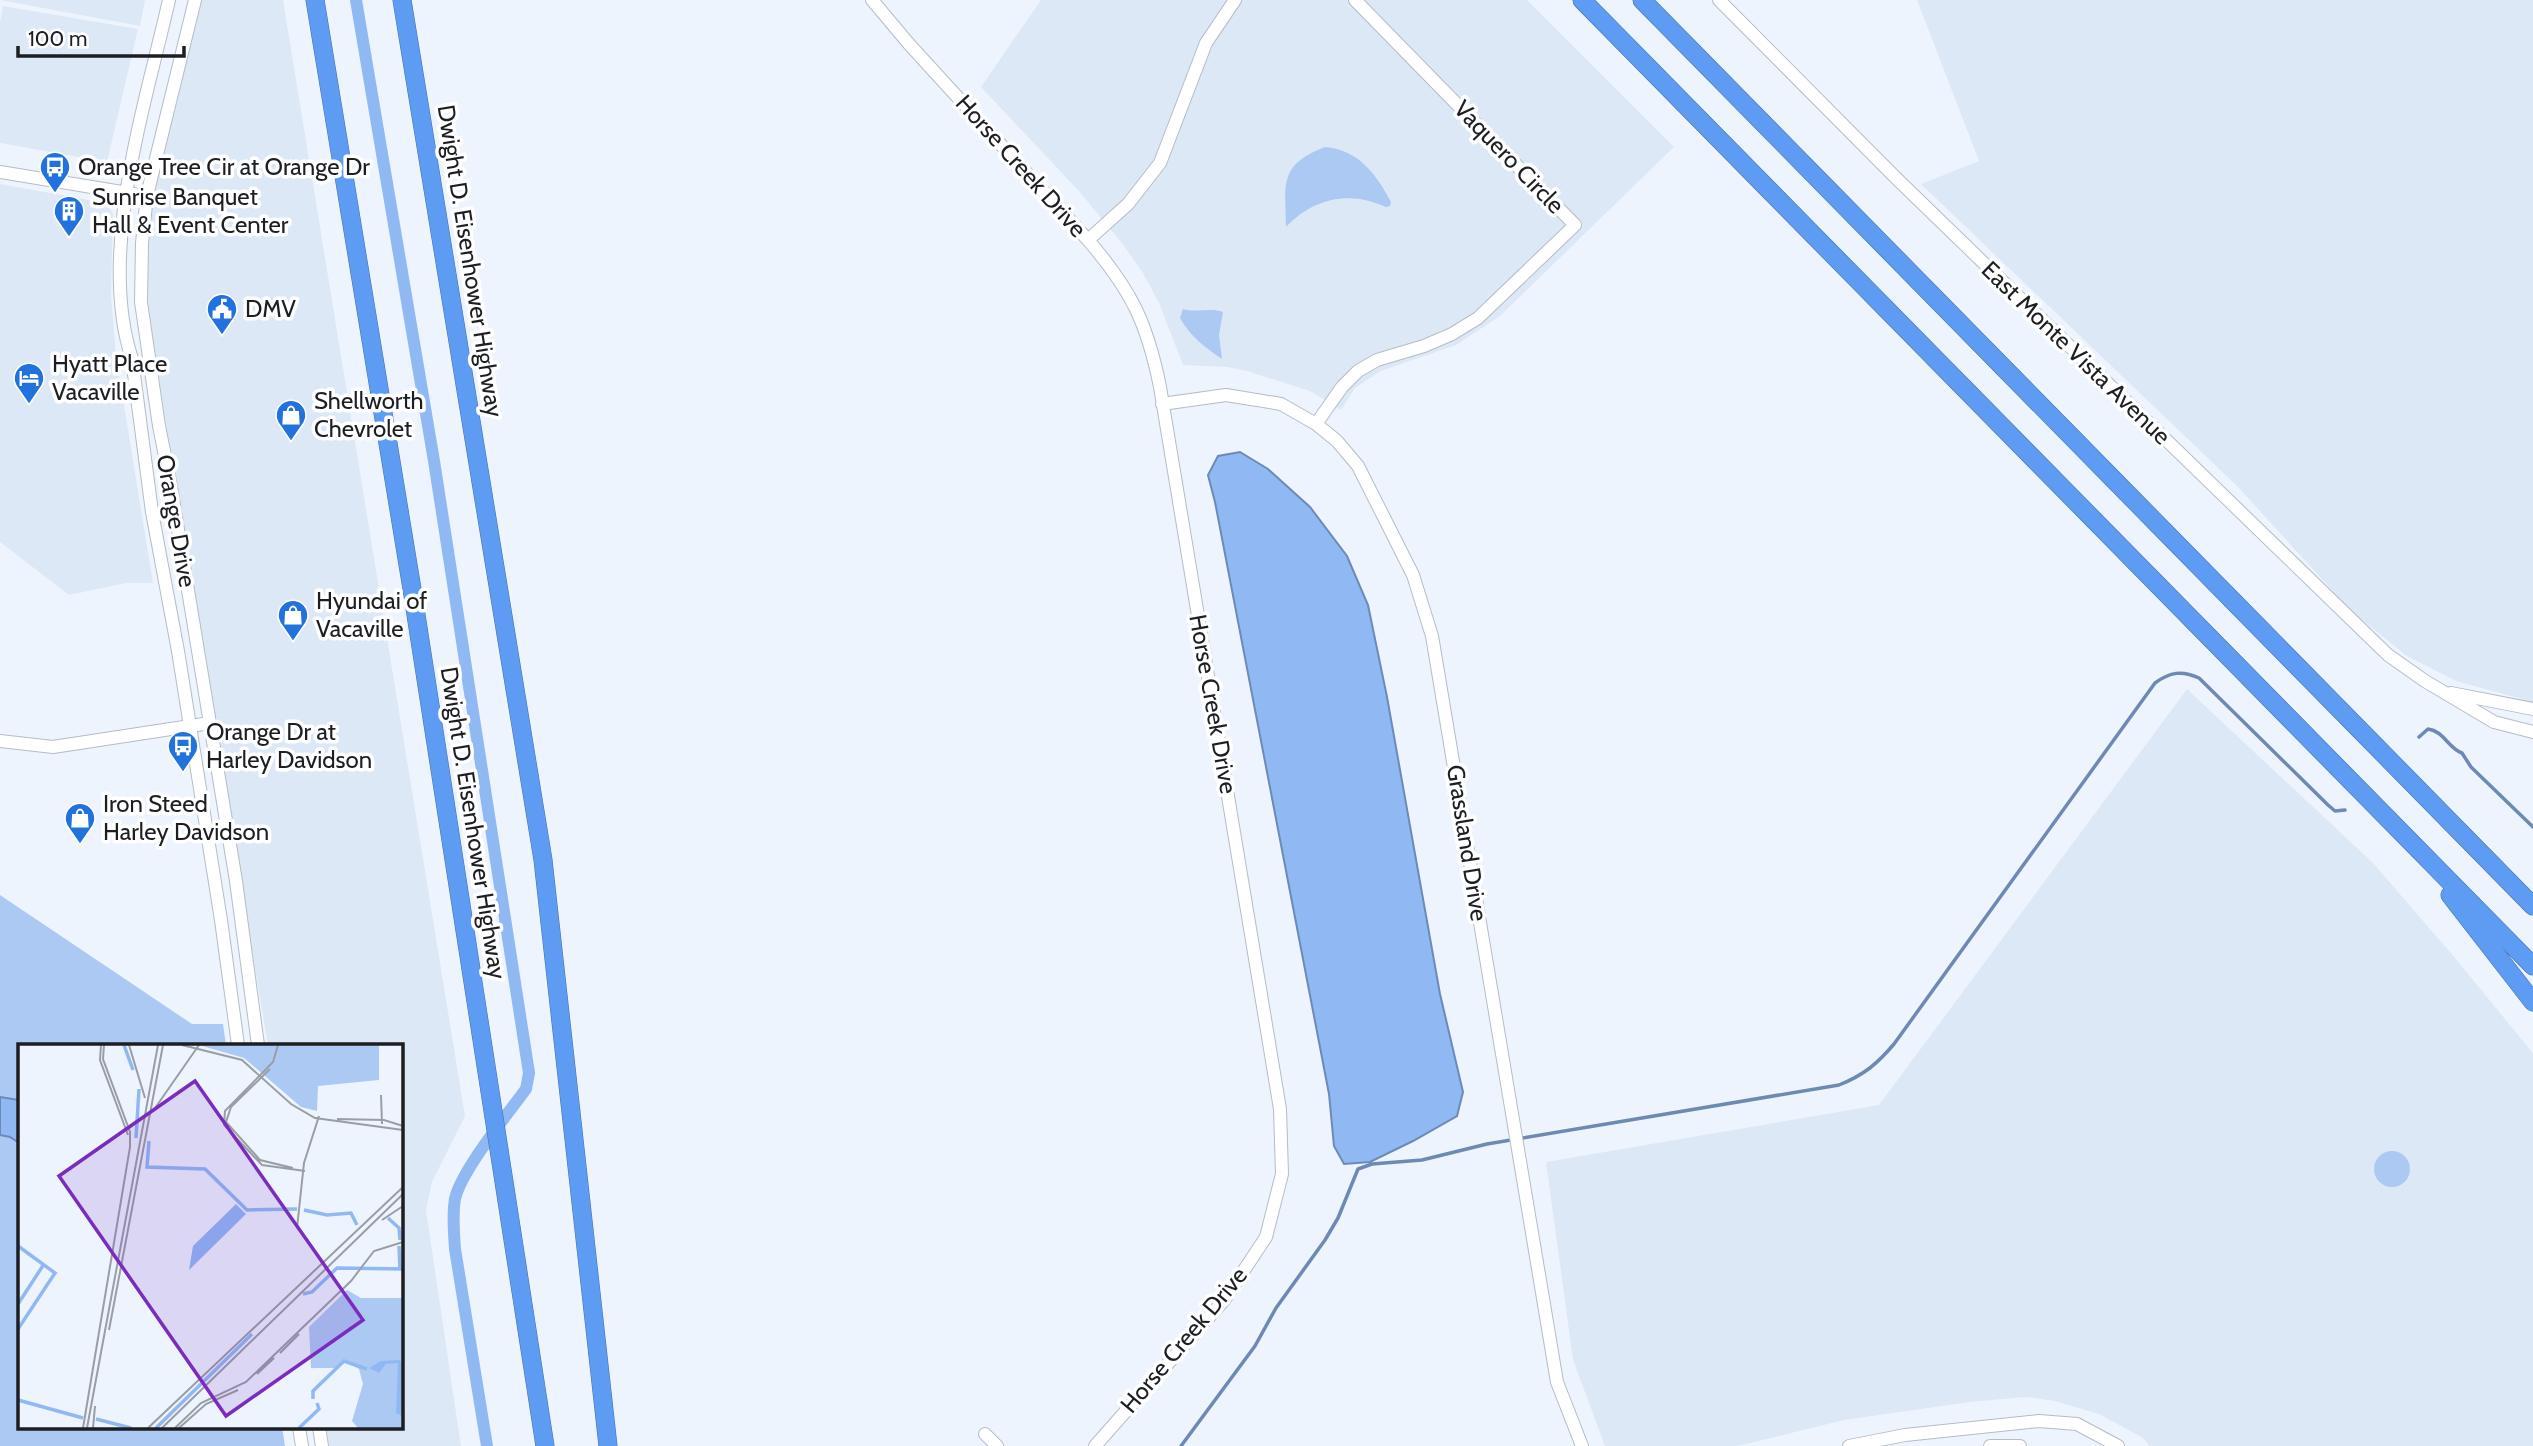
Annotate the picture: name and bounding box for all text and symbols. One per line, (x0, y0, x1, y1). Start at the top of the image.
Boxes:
scale bar (18, 14, 184, 58)
text: 100 m (28, 26, 87, 51)
street label: Horse Creek Drive (950, 89, 1093, 243)
street label: Vaquero Circle (1448, 94, 1570, 219)
street label: Dwight D. Eisenhower Highway (431, 103, 510, 419)
bus stop icon: Orange Tree Cir at Orange Dr (38, 150, 72, 194)
place label: Orange Tree Cir at Orange Dr (78, 152, 370, 181)
place label: Sunrise Banquet Hall & Event Center (92, 182, 289, 239)
building icon: Sunrise Banquet Hall & Event Center (52, 194, 86, 238)
street label: East Monte Vista Avenue (1976, 255, 2177, 450)
public building icon: DMV (205, 292, 239, 336)
place label: DMV (245, 294, 296, 323)
place label: Hyatt Place Vacaville (52, 349, 167, 406)
hotel icon: Hyatt Place Vacaville (12, 361, 46, 405)
place label: Shellworth Chevrolet (314, 386, 424, 443)
shop icon: Shellworth Chevrolet (274, 398, 308, 442)
street label: Orange Drive (151, 452, 202, 589)
place label: Hyundai of Vacaville (316, 586, 427, 643)
shop icon: Hyundai of Vacaville (276, 598, 310, 642)
street label: Horse Creek Drive (1183, 612, 1244, 796)
street label: Dwight D. Eisenhower Highway (434, 665, 513, 981)
place label: Orange Dr at Harley Davidson (206, 717, 372, 774)
bus stop icon: Orange Dr at Harley Davidson (166, 729, 200, 773)
street label: Grassland Drive (1441, 763, 1494, 923)
place label: Iron Steed Harley Davidson (103, 789, 269, 846)
shop icon: Iron Steed Harley Davidson (63, 801, 97, 845)
inset map (18, 1044, 402, 1428)
street label: Horse Creek Drive (1114, 1261, 1253, 1419)

